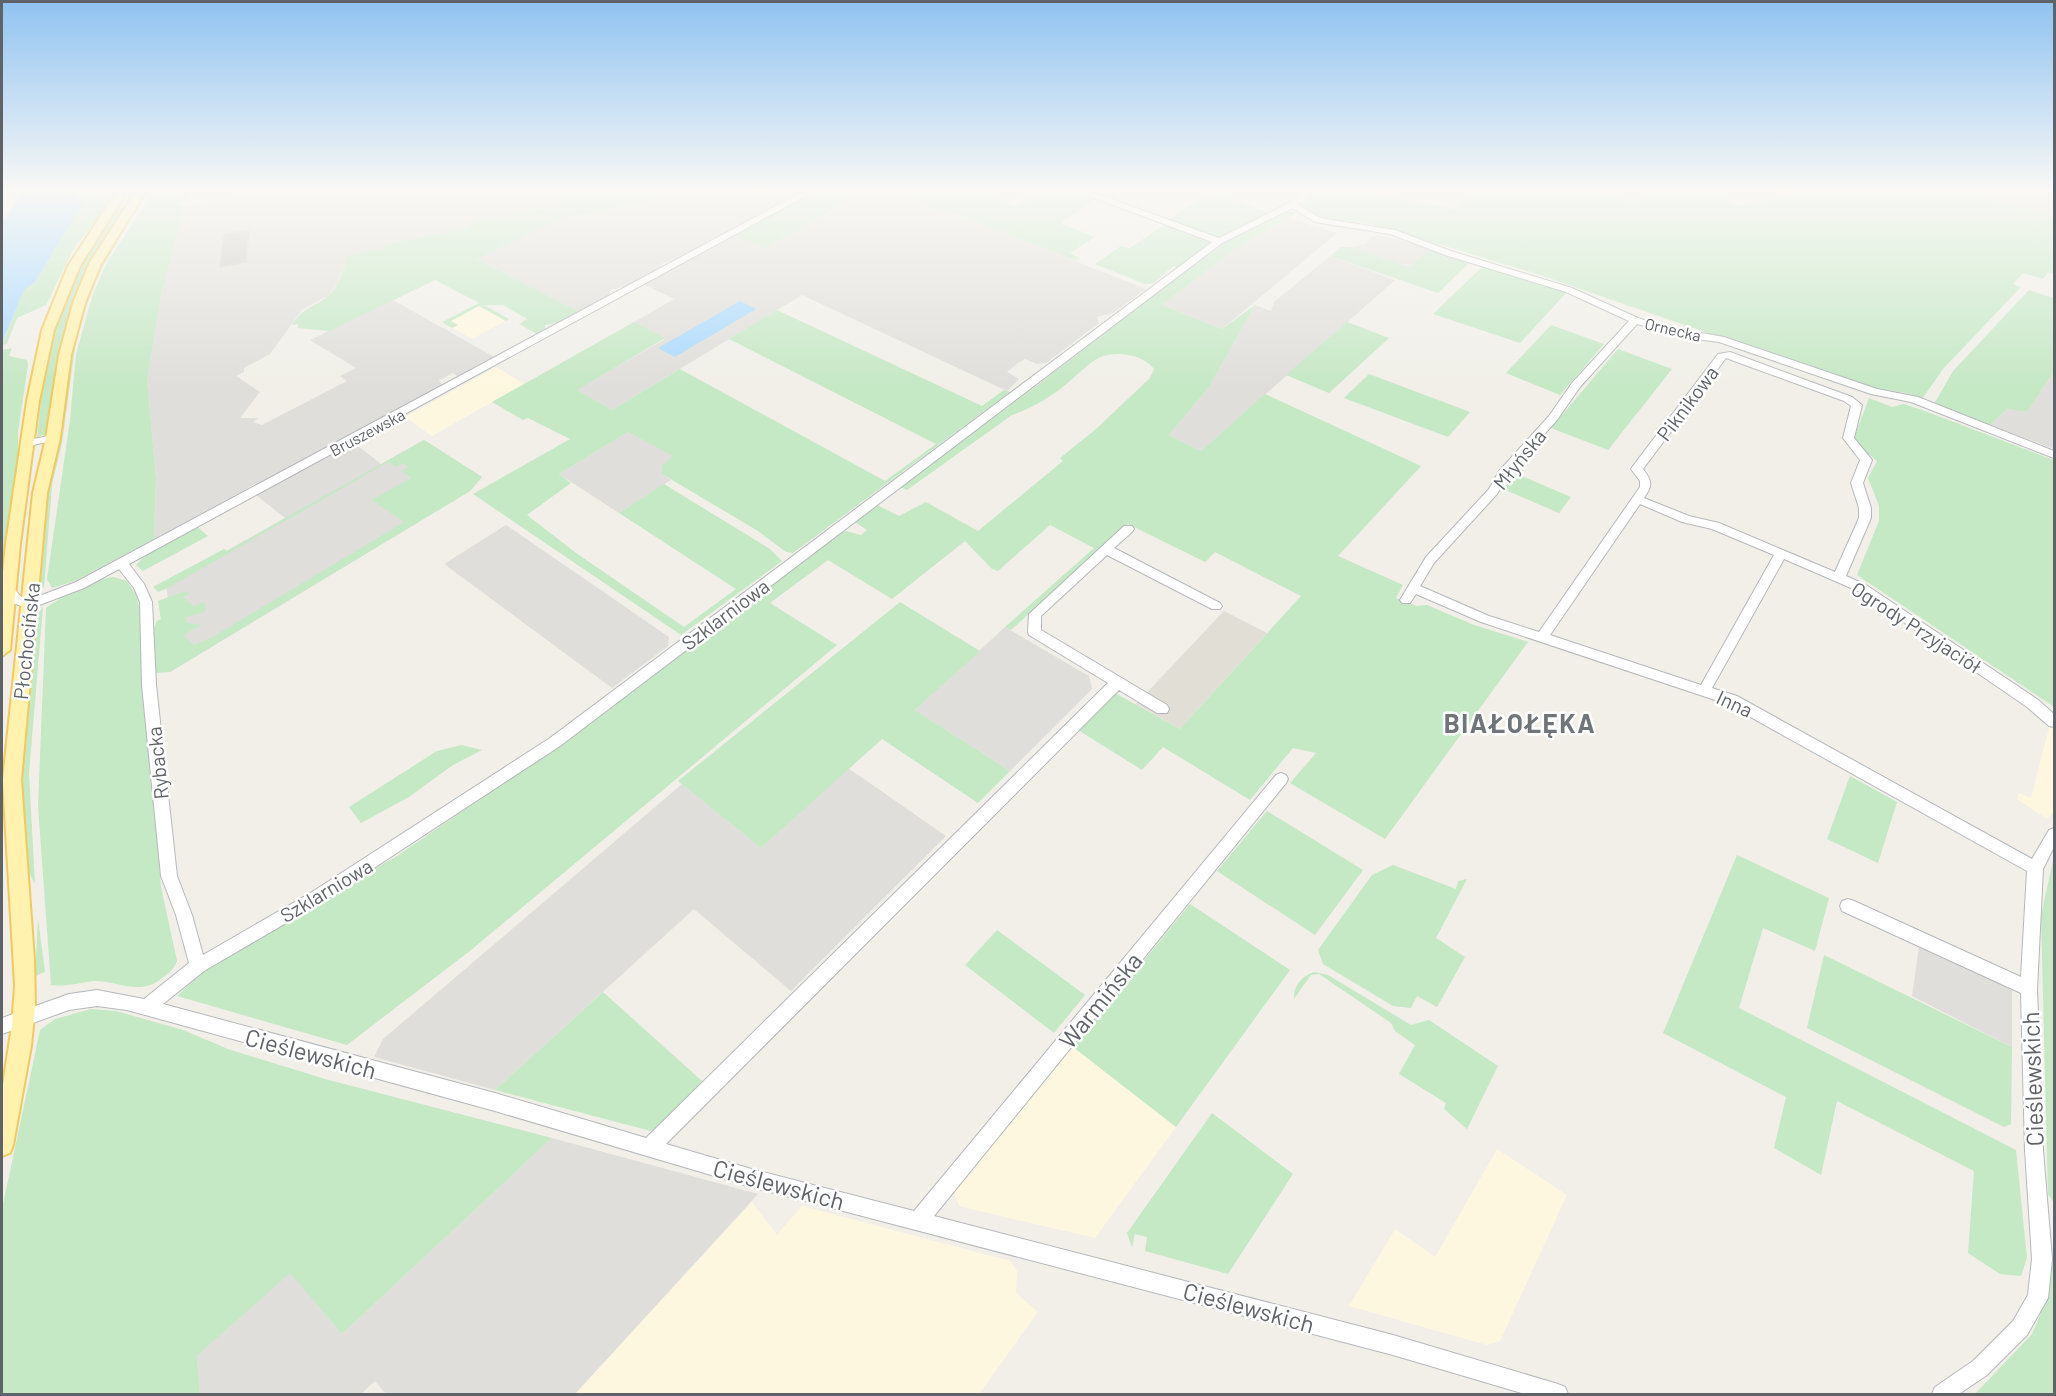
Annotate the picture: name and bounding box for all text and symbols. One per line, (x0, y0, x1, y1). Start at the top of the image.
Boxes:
street label: Ornecka (1643, 313, 1703, 345)
street label: Piknikowa (1651, 361, 1723, 445)
street label: Bruszewska (326, 404, 408, 460)
street label: Młyńska (1487, 424, 1551, 494)
street label: Szklarniowa (676, 573, 774, 655)
street label: Ogrody Przyjaciół (1847, 576, 1987, 678)
street label: Płochocińska (8, 581, 44, 701)
street label: Inna (1713, 684, 1757, 722)
district label: BIAŁOŁĘKA (1444, 707, 1596, 738)
street label: Rybacka (141, 725, 173, 801)
street label: Szklarniowa (275, 853, 377, 927)
street label: Warmińska (1052, 946, 1148, 1054)
street label: Cieślewskich (2015, 1011, 2049, 1147)
street label: Cieślewskich (242, 1022, 380, 1084)
street label: Cieślewskich (710, 1153, 848, 1215)
street label: Cieślewskich (1180, 1276, 1318, 1338)

